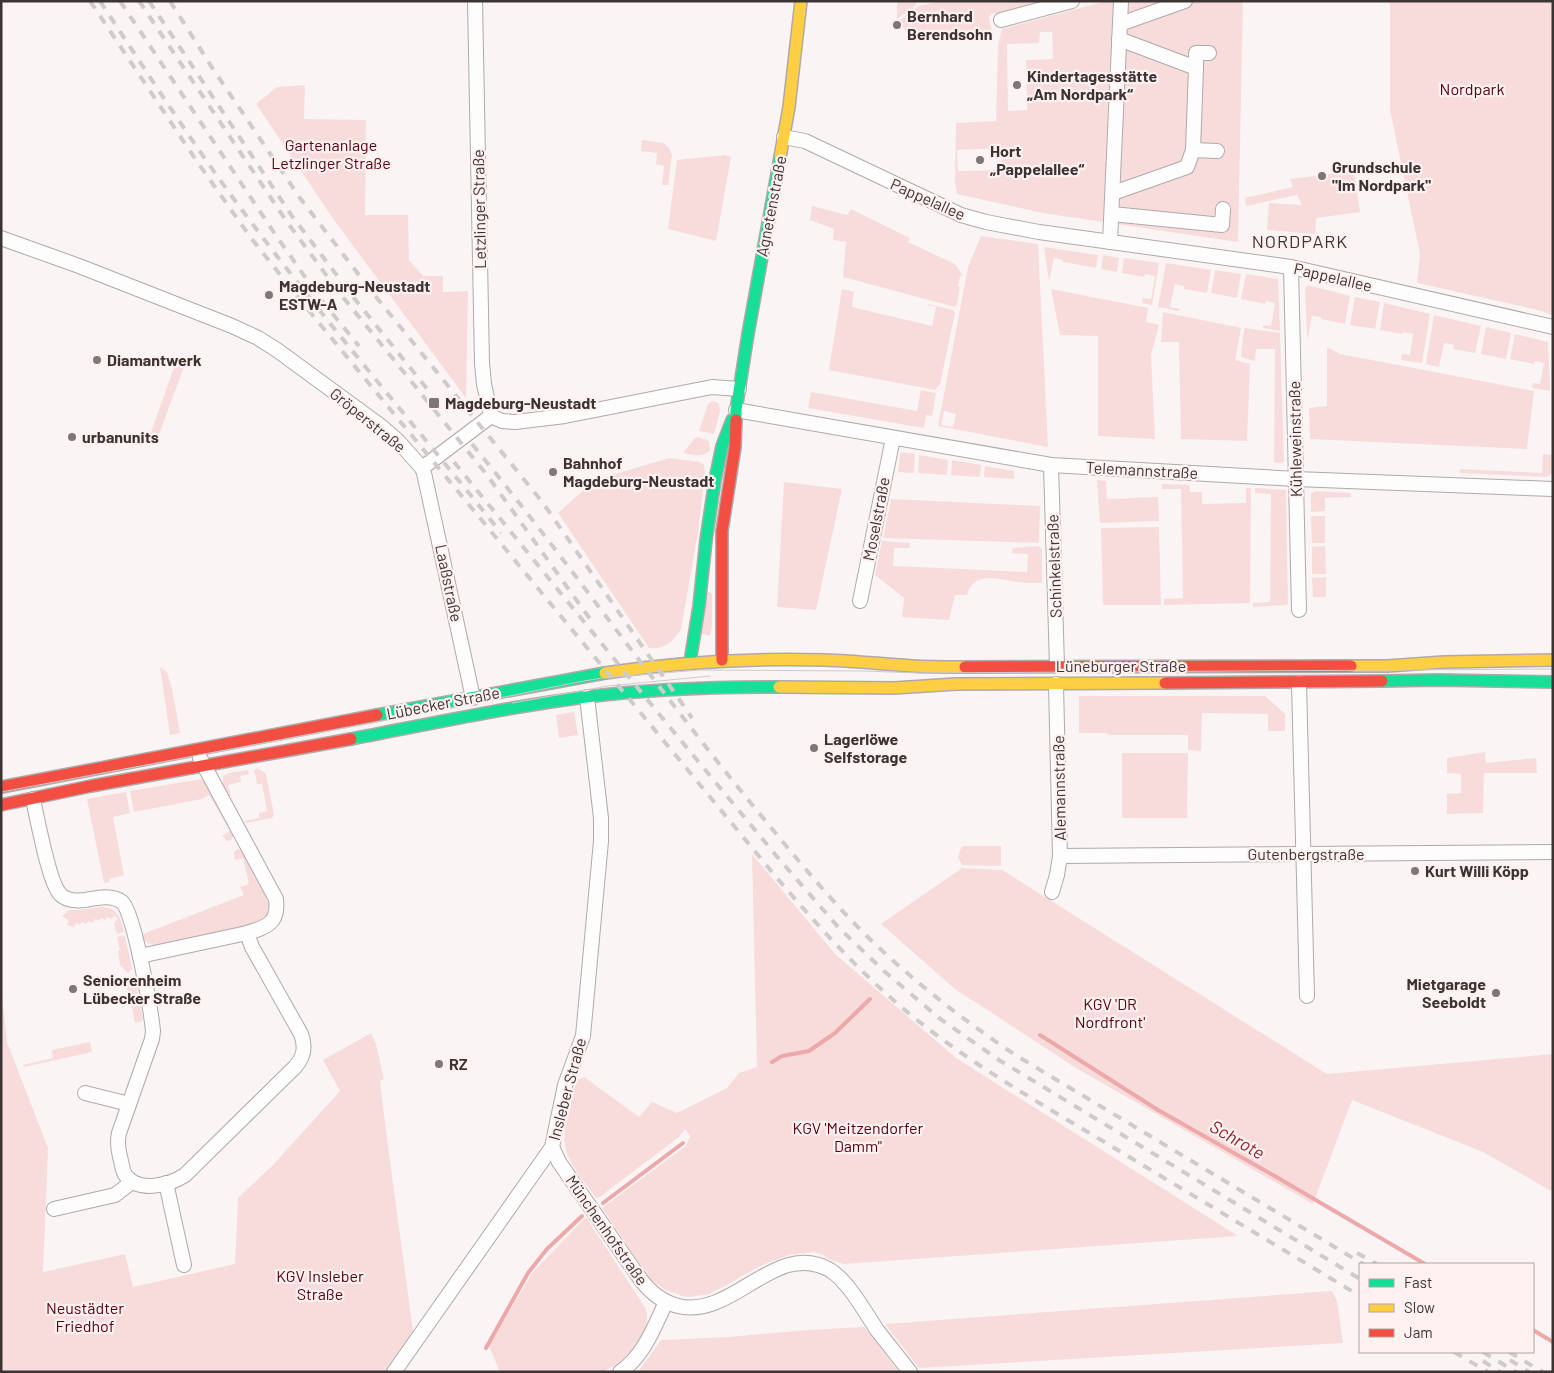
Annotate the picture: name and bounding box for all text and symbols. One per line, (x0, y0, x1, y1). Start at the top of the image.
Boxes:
place label: Bernhard Berendsohn (907, 6, 993, 43)
marker: Bernhard Berendsohn (891, 19, 903, 31)
place label: Kindertagesstätte „Am Nordpark“ (1027, 66, 1157, 103)
marker: Kindertagesstätte „Am Nordpark“ (1011, 79, 1023, 91)
park label: Nordpark (1440, 79, 1504, 98)
park label: Gartenanlage Letzlinger Straße (271, 135, 391, 172)
place label: Hort „Pappelallee“ (990, 141, 1085, 178)
street label: Letzlinger Straße (468, 149, 489, 269)
street label: Agnetenstraße (751, 154, 790, 258)
marker: Hort „Pappelallee“ (974, 154, 986, 166)
place label: Grundschule "Im Nordpark" (1332, 157, 1431, 194)
marker: Grundschule "Im Nordpark" (1316, 170, 1328, 182)
street label: Pappelallee (888, 174, 969, 223)
district label: NORDPARK (1252, 230, 1348, 252)
street label: Pappelallee (1292, 258, 1374, 295)
place label: Magdeburg-Neustadt ESTW-A (279, 276, 430, 313)
marker: Magdeburg-Neustadt ESTW-A (263, 289, 275, 301)
place label: Diamantwerk (107, 350, 202, 369)
marker: Diamantwerk (91, 354, 103, 366)
street label: Kühleweinstraße (1284, 381, 1305, 497)
street label: Gröperstraße (327, 383, 410, 456)
place label: Magdeburg-Neustadt (445, 393, 596, 412)
marker: Magdeburg-Neustadt (427, 396, 441, 410)
place label: urbanunits (82, 427, 159, 446)
marker: urbanunits (66, 431, 78, 443)
place label: Bahnhof Magdeburg-Neustadt (563, 453, 714, 490)
street label: Telemannstraße (1085, 457, 1199, 482)
marker: Bahnhof Magdeburg-Neustadt (547, 466, 559, 478)
street label: Moselstraße (858, 475, 893, 562)
street label: Schinkelstraße (1042, 514, 1065, 618)
street label: Laaßstraße (432, 542, 467, 623)
street label: Lüneburger Straße (1056, 656, 1186, 675)
street label: Lübecker Straße (385, 682, 501, 723)
place label: Lagerlöwe Selfstorage (824, 729, 907, 766)
street label: Alemannstraße (1048, 735, 1069, 841)
marker: Lagerlöwe Selfstorage (808, 742, 820, 754)
street label: Gutenbergstraße (1247, 844, 1365, 863)
place label: Kurt Willi Köpp (1425, 861, 1529, 880)
marker: Kurt Willi Köpp (1409, 865, 1421, 877)
place label: Seniorenheim Lübecker Straße (83, 970, 201, 1007)
place label: Mietgarage Seeboldt (1406, 974, 1486, 1011)
marker: Seniorenheim Lübecker Straße (67, 983, 79, 995)
marker: Mietgarage Seeboldt (1490, 987, 1502, 999)
park label: KGV 'DR Nordfront' (1075, 994, 1145, 1031)
street label: Insleber Straße (544, 1035, 589, 1142)
place label: RZ (449, 1054, 468, 1073)
marker: RZ (433, 1058, 445, 1070)
water label: Schrote (1206, 1115, 1269, 1164)
park label: KGV 'Meitzendorfer Damm" (793, 1118, 924, 1155)
street label: Münchenhofstraße (562, 1171, 652, 1288)
legend (1359, 1263, 1534, 1353)
park label: KGV Insleber Straße (276, 1266, 364, 1303)
text: Fast (1404, 1273, 1432, 1291)
park label: Neustädter Friedhof (46, 1298, 124, 1335)
text: Slow (1404, 1298, 1435, 1316)
text: Jam (1404, 1323, 1433, 1341)

